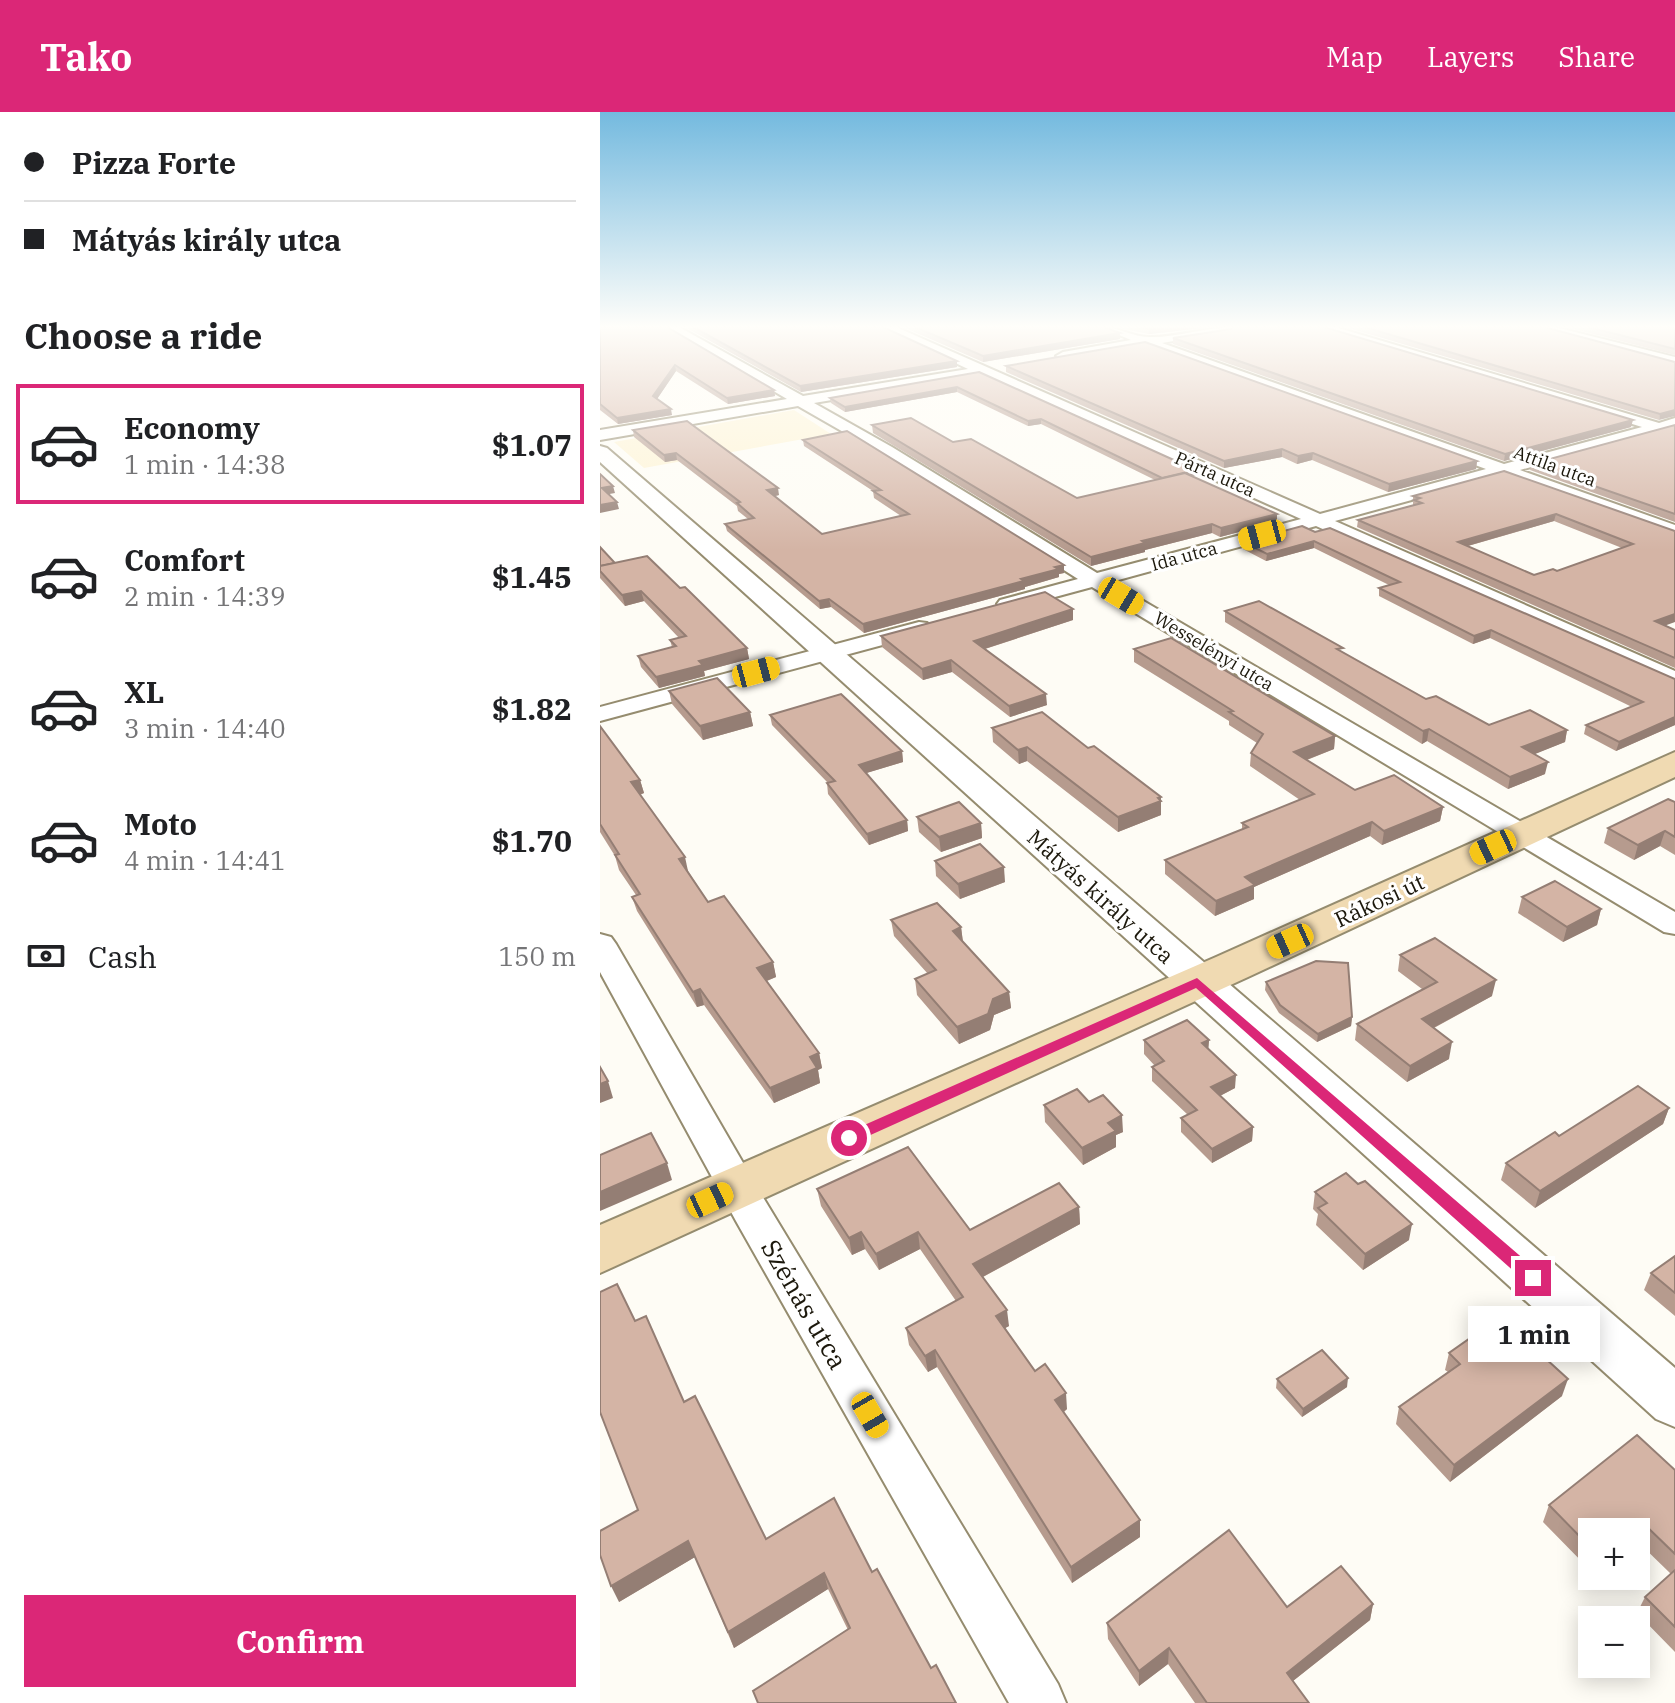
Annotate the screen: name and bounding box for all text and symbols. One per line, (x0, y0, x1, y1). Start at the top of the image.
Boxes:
text: Tako (40, 32, 132, 81)
text: Map (1326, 38, 1383, 75)
text: Layers (1427, 38, 1514, 75)
text: Share (1558, 38, 1635, 75)
text: Pizza Forte (72, 143, 236, 182)
text: Mátyás király utca (72, 220, 341, 259)
text: Choose a ride (24, 312, 263, 359)
icon: car (28, 408, 100, 480)
text: Economy (124, 408, 260, 447)
text: $1.07 (492, 425, 572, 464)
street label: Attila utca (1511, 440, 1600, 492)
street label: Párta utca (1171, 446, 1259, 502)
text: 1 min · 14:38 (124, 447, 286, 481)
car (1236, 517, 1288, 553)
street label: Ida utca (1148, 536, 1220, 576)
icon: car (28, 540, 100, 612)
text: Comfort (124, 540, 245, 579)
text: $1.45 (492, 557, 572, 596)
car (1094, 573, 1148, 619)
text: 2 min · 14:39 (124, 579, 286, 613)
street label: Wesselényi utca (1150, 606, 1278, 696)
car (730, 654, 782, 690)
icon: car (28, 672, 100, 744)
text: XL (124, 672, 164, 711)
text: $1.82 (492, 689, 572, 728)
text: 3 min · 14:40 (124, 711, 286, 745)
icon: car (28, 804, 100, 876)
text: Moto (124, 804, 197, 843)
text: $1.70 (492, 821, 572, 860)
street label: Mátyás király utca (1022, 822, 1180, 970)
car (1466, 826, 1520, 868)
text: 4 min · 14:41 (124, 843, 286, 877)
street label: Rákosi út (1329, 867, 1429, 933)
car (1263, 920, 1317, 962)
icon: cash (24, 934, 68, 978)
text: Cash (88, 937, 157, 976)
text: 150 m (498, 939, 576, 973)
route start (831, 1120, 867, 1156)
car (683, 1179, 737, 1221)
street label: Szénás utca (754, 1233, 856, 1375)
route end (1515, 1260, 1551, 1296)
callout: 1 min (1467, 1306, 1599, 1362)
text: 1 min (1498, 1317, 1570, 1351)
car (848, 1388, 892, 1442)
map controls (1578, 1518, 1650, 1678)
button: + (1578, 1518, 1650, 1590)
button: Confirm (24, 1595, 576, 1687)
button: − (1578, 1606, 1650, 1678)

